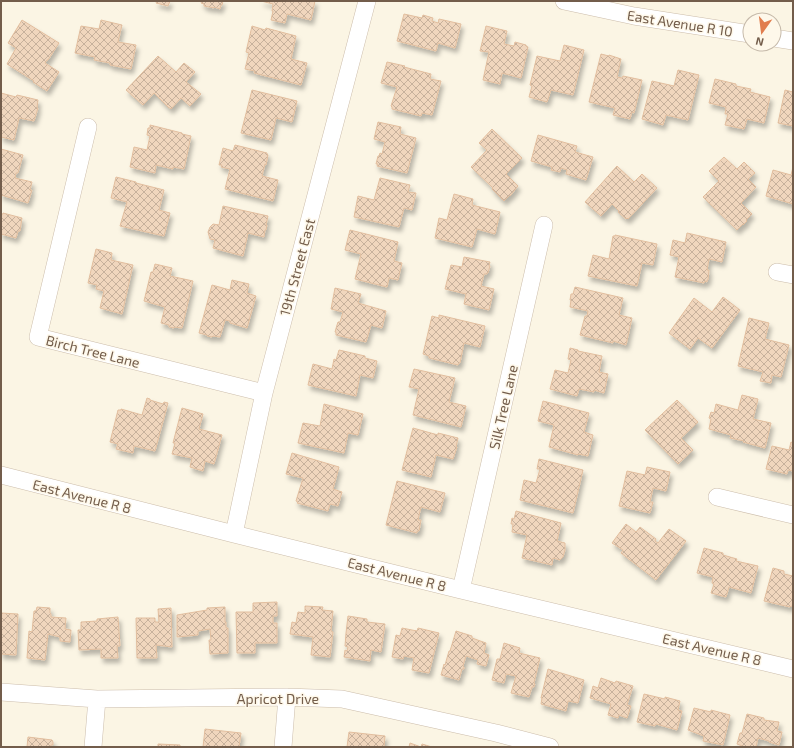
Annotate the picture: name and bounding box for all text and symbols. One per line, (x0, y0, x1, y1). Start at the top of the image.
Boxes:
street label: East Avenue R 10 (626, 6, 734, 40)
north arrow (742, 12, 782, 52)
text: N (754, 35, 765, 49)
street label: 19th Street East (276, 216, 318, 318)
street label: Birch Tree Lane (44, 331, 142, 371)
street label: Silk Tree Lane (485, 363, 521, 451)
street label: East Avenue R 8 (31, 476, 133, 516)
street label: East Avenue R 8 (346, 554, 448, 594)
street label: East Avenue R 8 (661, 629, 763, 669)
street label: Apricot Drive (237, 690, 319, 707)

